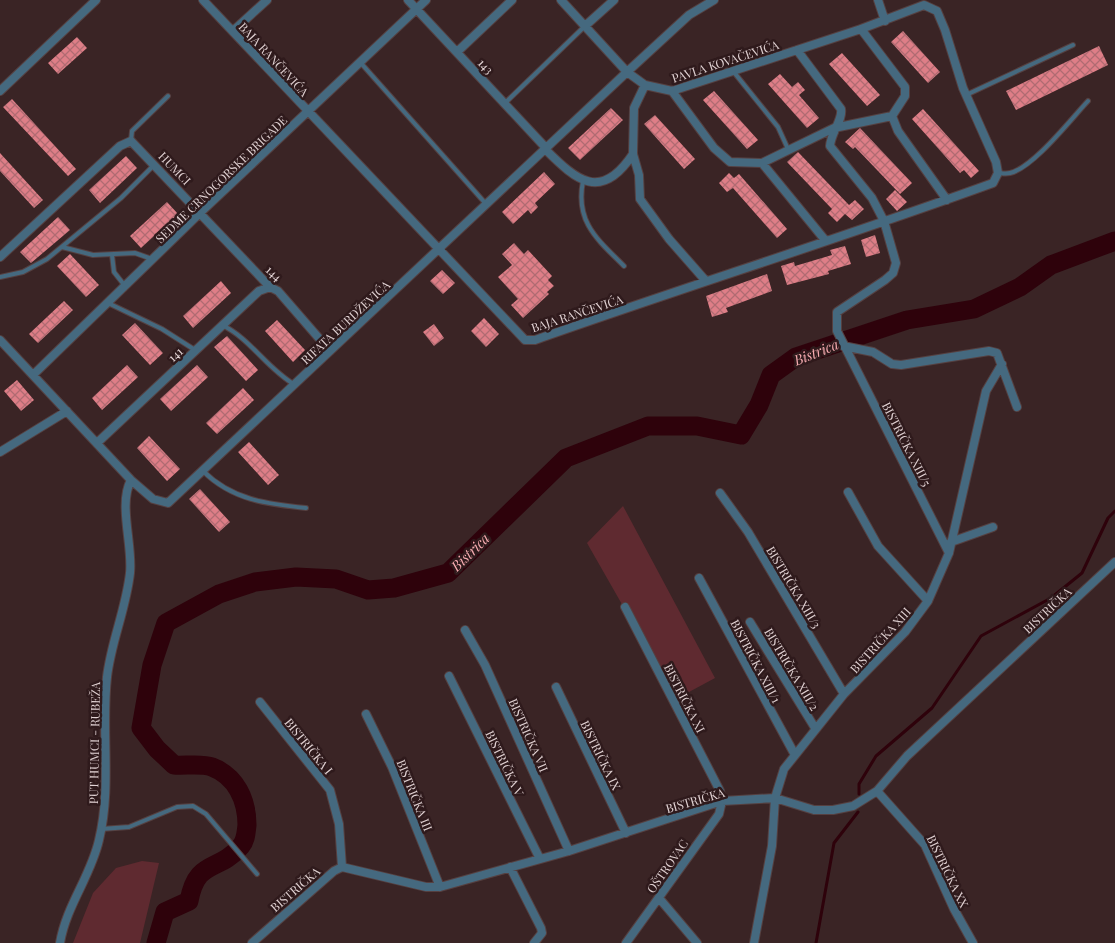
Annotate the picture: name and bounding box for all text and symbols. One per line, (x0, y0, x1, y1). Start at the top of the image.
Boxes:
street label: BAJA RANČEVIĆA (236, 19, 313, 100)
street label: PAVLA KOVAČEVIĆA (669, 36, 781, 86)
street label: 143 (475, 55, 497, 77)
street label: SEDME CRNOGORSKE BRIGADE (152, 112, 290, 246)
street label: HUMCI (155, 148, 195, 188)
street label: 144 (263, 262, 285, 284)
street label: RIFATA BURDŽEVIĆA (297, 276, 393, 368)
street label: BAJA RANČEVIĆA (529, 290, 625, 335)
water label: Bistrica (790, 334, 841, 370)
street label: 141 (164, 343, 186, 365)
street label: BISTRIČKA XIII/5 (879, 399, 935, 489)
water label: Bistrica (446, 529, 493, 576)
street label: BISTRIČKA XIII/3 (763, 543, 825, 631)
street label: BISTRIČKA (1019, 583, 1075, 637)
street label: BISTRIČKA XIII (846, 604, 914, 676)
street label: BISTRIČKA XIII/1 (727, 616, 785, 706)
street label: BISTRIČKA XIII/2 (761, 625, 823, 713)
street label: BISTRIČKA XI (661, 661, 709, 735)
street label: PUT HUMCI - RUBEŽA (85, 681, 103, 804)
street label: BISTRIČKA VII (506, 696, 552, 774)
street label: BISTRIČKA I (281, 715, 337, 777)
street label: BISTRIČKA IX (577, 718, 625, 793)
street label: BISTRIČKA V (483, 728, 527, 798)
street label: BISTRIČKA III (393, 757, 437, 833)
street label: BISTRIČKA (664, 784, 727, 816)
street label: BISTRIČKA XX (924, 832, 973, 910)
street label: OŠTROVAC (643, 836, 691, 896)
street label: BISTRIČKA (267, 863, 324, 915)

